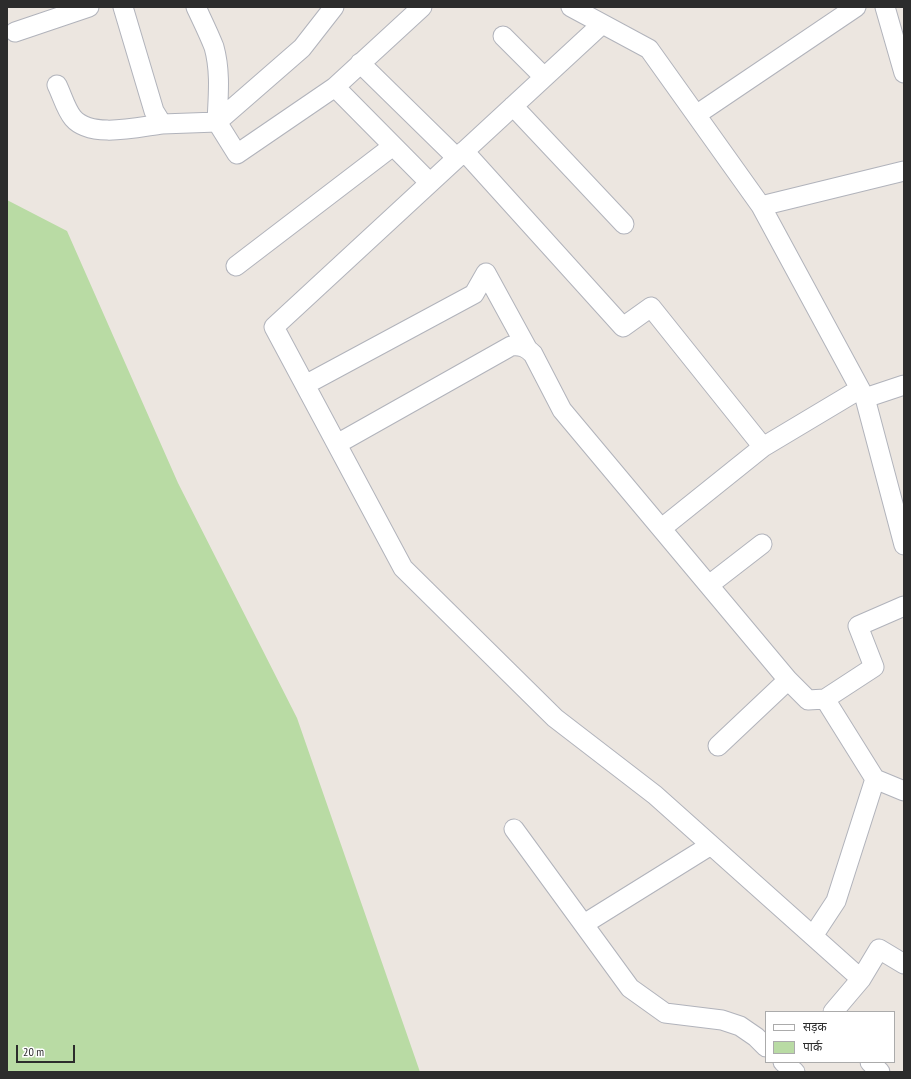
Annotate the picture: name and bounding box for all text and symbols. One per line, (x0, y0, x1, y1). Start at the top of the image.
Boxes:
legend (765, 1011, 895, 1063)
text: सड़क (803, 1019, 827, 1034)
scale bar (18, 1037, 77, 1063)
text: पार्क (803, 1039, 822, 1054)
text: 20 m (23, 1044, 44, 1059)

